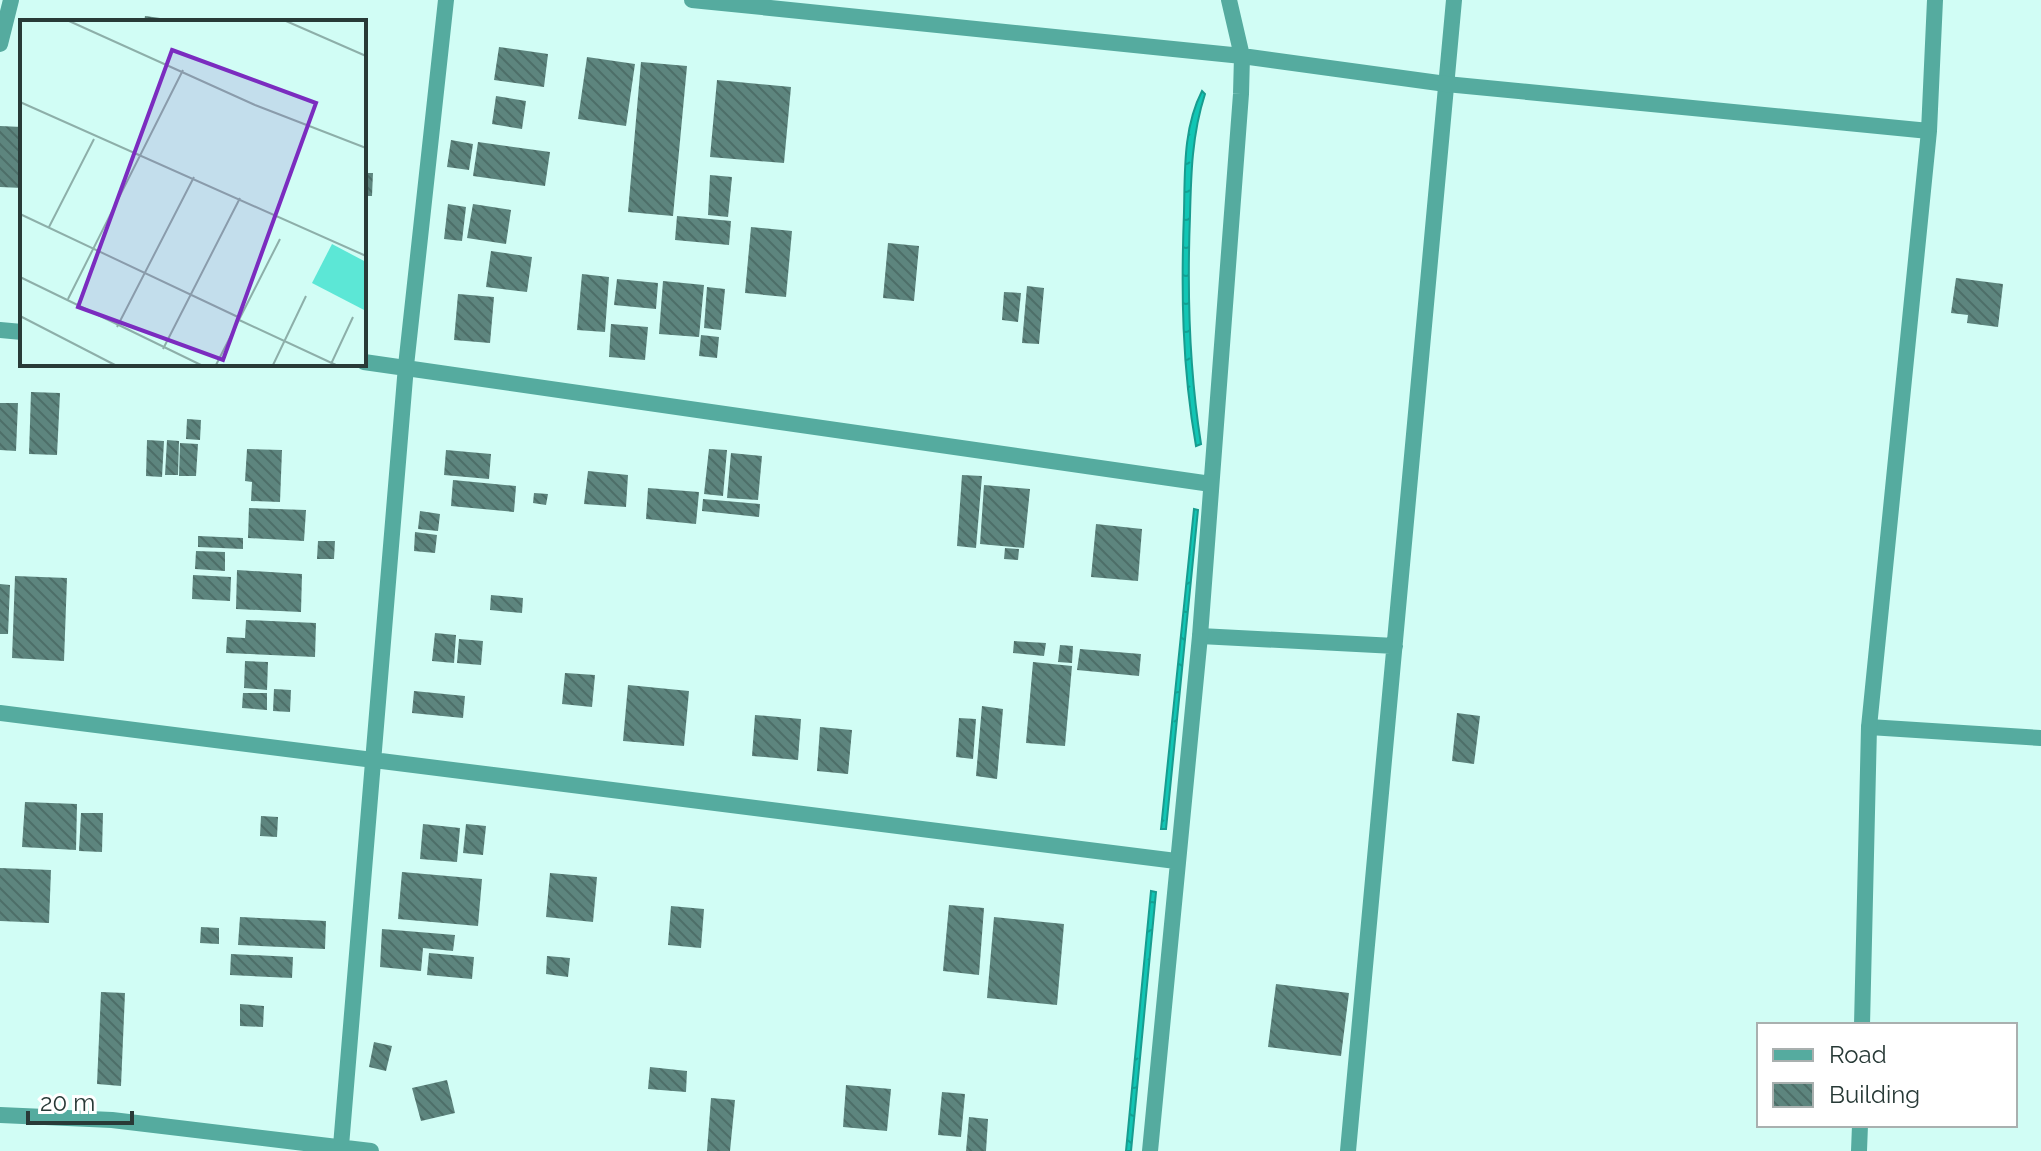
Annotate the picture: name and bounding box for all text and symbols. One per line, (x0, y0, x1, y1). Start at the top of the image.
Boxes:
inset map (20, 20, 366, 366)
legend (1757, 1023, 2017, 1127)
text: Road (1829, 1040, 1887, 1069)
scale bar (28, 1075, 132, 1125)
text: Building (1829, 1080, 1920, 1109)
text: 20 m (40, 1088, 95, 1117)

